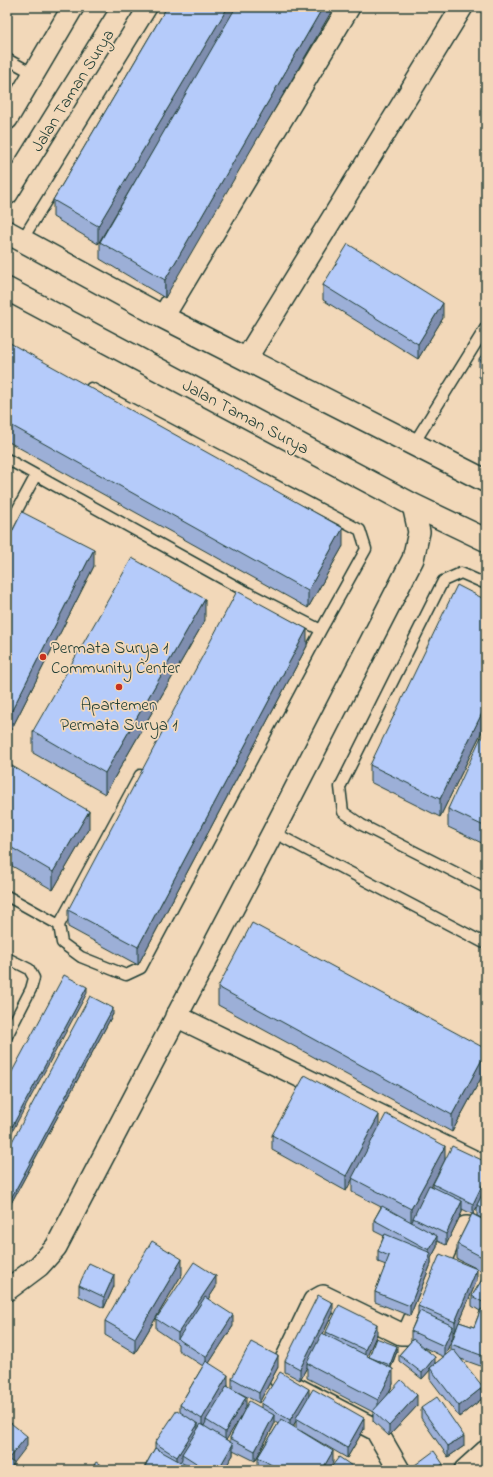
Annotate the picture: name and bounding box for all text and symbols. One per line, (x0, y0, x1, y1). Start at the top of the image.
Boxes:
street label: Jalan Taman Surya (25, 25, 122, 158)
street label: Jalan Taman Surya (177, 373, 313, 462)
place label: Permata Surya 1 Community Center (51, 636, 181, 682)
marker: Permata Surya 1 Community Center (38, 652, 48, 662)
marker: Apartemen Permata Surya 1 (114, 682, 124, 692)
place label: Apartemen Permata Surya 1 (60, 693, 178, 739)

